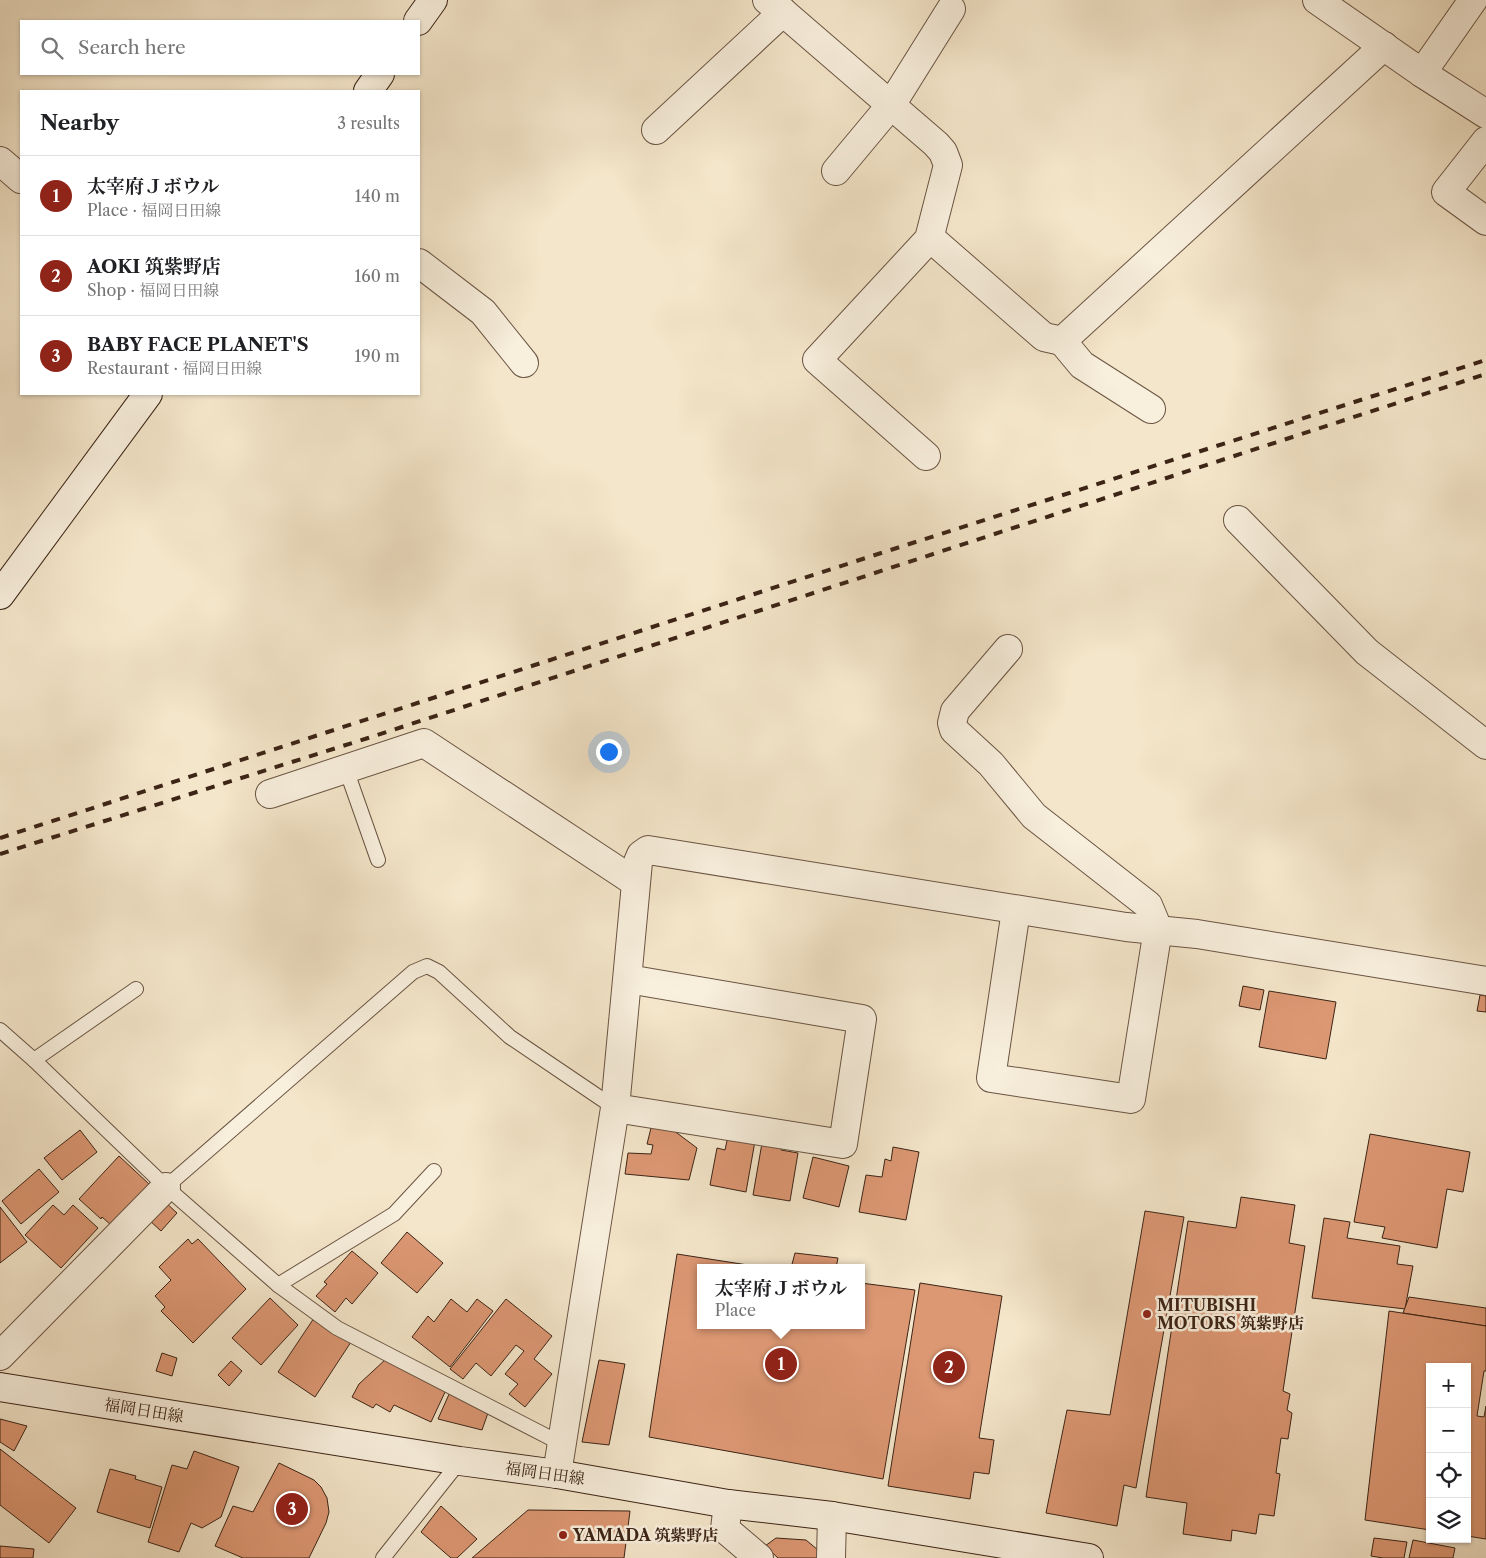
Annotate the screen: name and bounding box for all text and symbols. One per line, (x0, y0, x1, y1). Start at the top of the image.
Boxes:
search box (20, 20, 420, 75)
icon: search (38, 34, 66, 62)
text: Search here (78, 36, 186, 59)
text: Nearby (40, 110, 119, 135)
text: 3 results (337, 113, 400, 133)
text: 太宰府Ｊボウル (87, 175, 219, 198)
text: 1 (52, 186, 60, 206)
text: 140 m (355, 186, 400, 206)
text: Place · 福岡日田線 (87, 200, 221, 220)
text: AOKI 筑紫野店 (87, 255, 221, 278)
text: 2 (51, 266, 61, 286)
text: 160 m (355, 266, 400, 286)
text: Shop · 福岡日田線 (87, 280, 219, 300)
text: BABY FACE PLANET'S (87, 333, 309, 356)
text: 3 (51, 346, 61, 366)
text: 190 m (355, 346, 400, 366)
text: Restaurant · 福岡日田線 (87, 358, 262, 378)
your location (596, 739, 622, 765)
popup (697, 1264, 865, 1329)
text: 太宰府Ｊボウル (715, 1277, 847, 1300)
place label: MITUBISHI MOTORS 筑紫野店 (1157, 1295, 1304, 1333)
text: Place (715, 1300, 756, 1320)
marker: MITUBISHI MOTORS 筑紫野店 (1141, 1308, 1153, 1320)
pin: 1 (765, 1345, 797, 1383)
pin: 2 (933, 1348, 965, 1386)
map controls (1426, 1363, 1471, 1543)
button: + (1426, 1363, 1471, 1408)
street label: 福岡日田線 (103, 1394, 185, 1426)
button: − (1426, 1408, 1471, 1453)
button: locate (1426, 1453, 1471, 1498)
street label: 福岡日田線 (504, 1458, 586, 1488)
pin: 3 (276, 1490, 308, 1528)
button: layers (1426, 1498, 1471, 1543)
place label: YAMADA 筑紫野店 (572, 1525, 718, 1545)
marker: YAMADA 筑紫野店 (557, 1529, 569, 1541)

